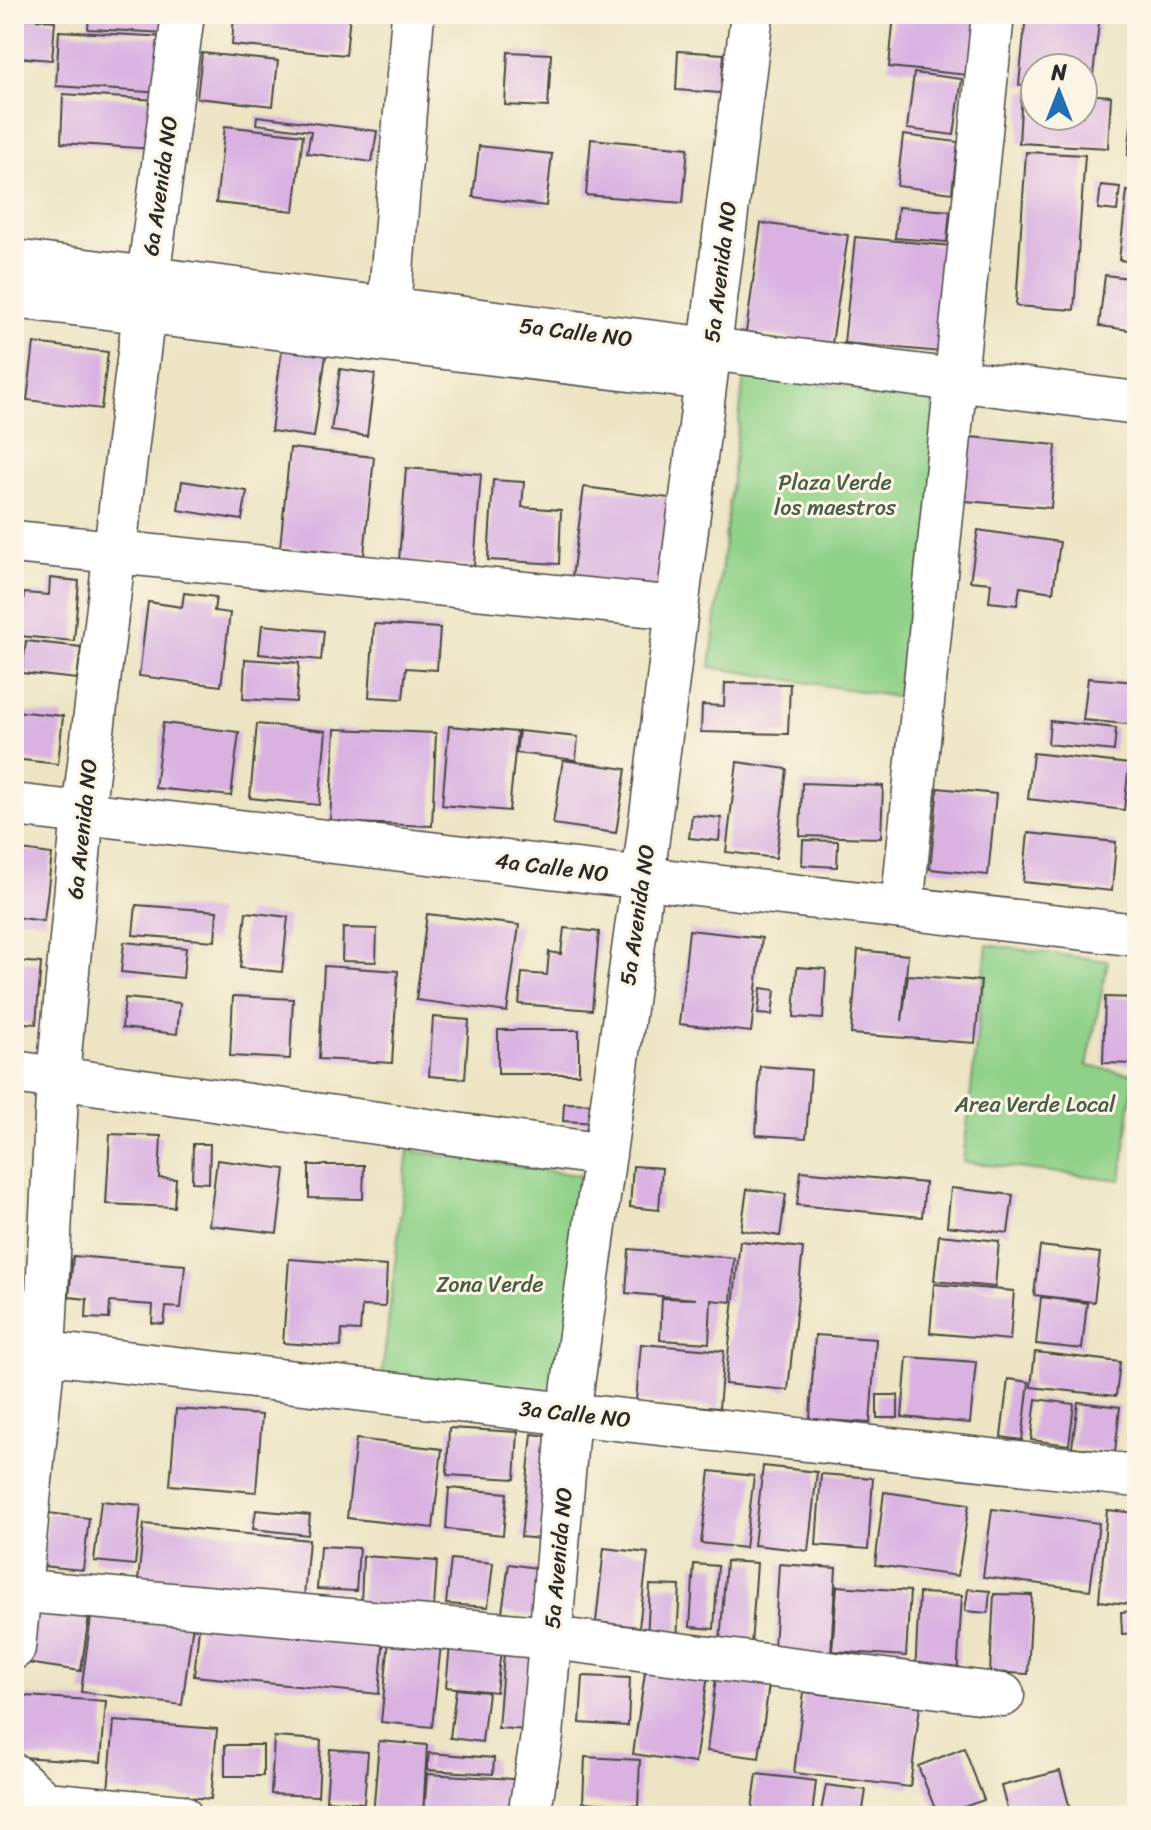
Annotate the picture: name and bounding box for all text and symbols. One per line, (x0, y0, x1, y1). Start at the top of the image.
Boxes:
north arrow (1019, 52, 1099, 132)
text: N (1050, 53, 1067, 92)
street label: 6a Avenida NO (131, 113, 189, 259)
street label: 5a Avenida NO (692, 199, 748, 345)
street label: 5a Calle NO (517, 306, 635, 358)
park label: Plaza Verde los maestros (774, 463, 897, 527)
street label: 6a Avenida NO (55, 757, 109, 901)
street label: 4a Calle NO (493, 841, 611, 893)
street label: 5a Avenida NO (608, 842, 666, 988)
park label: Area Verde Local (954, 1085, 1116, 1124)
park label: Zona Verde (436, 1265, 544, 1304)
street label: 3a Calle NO (517, 1389, 633, 1439)
street label: 5a Avenida NO (532, 1486, 584, 1630)

